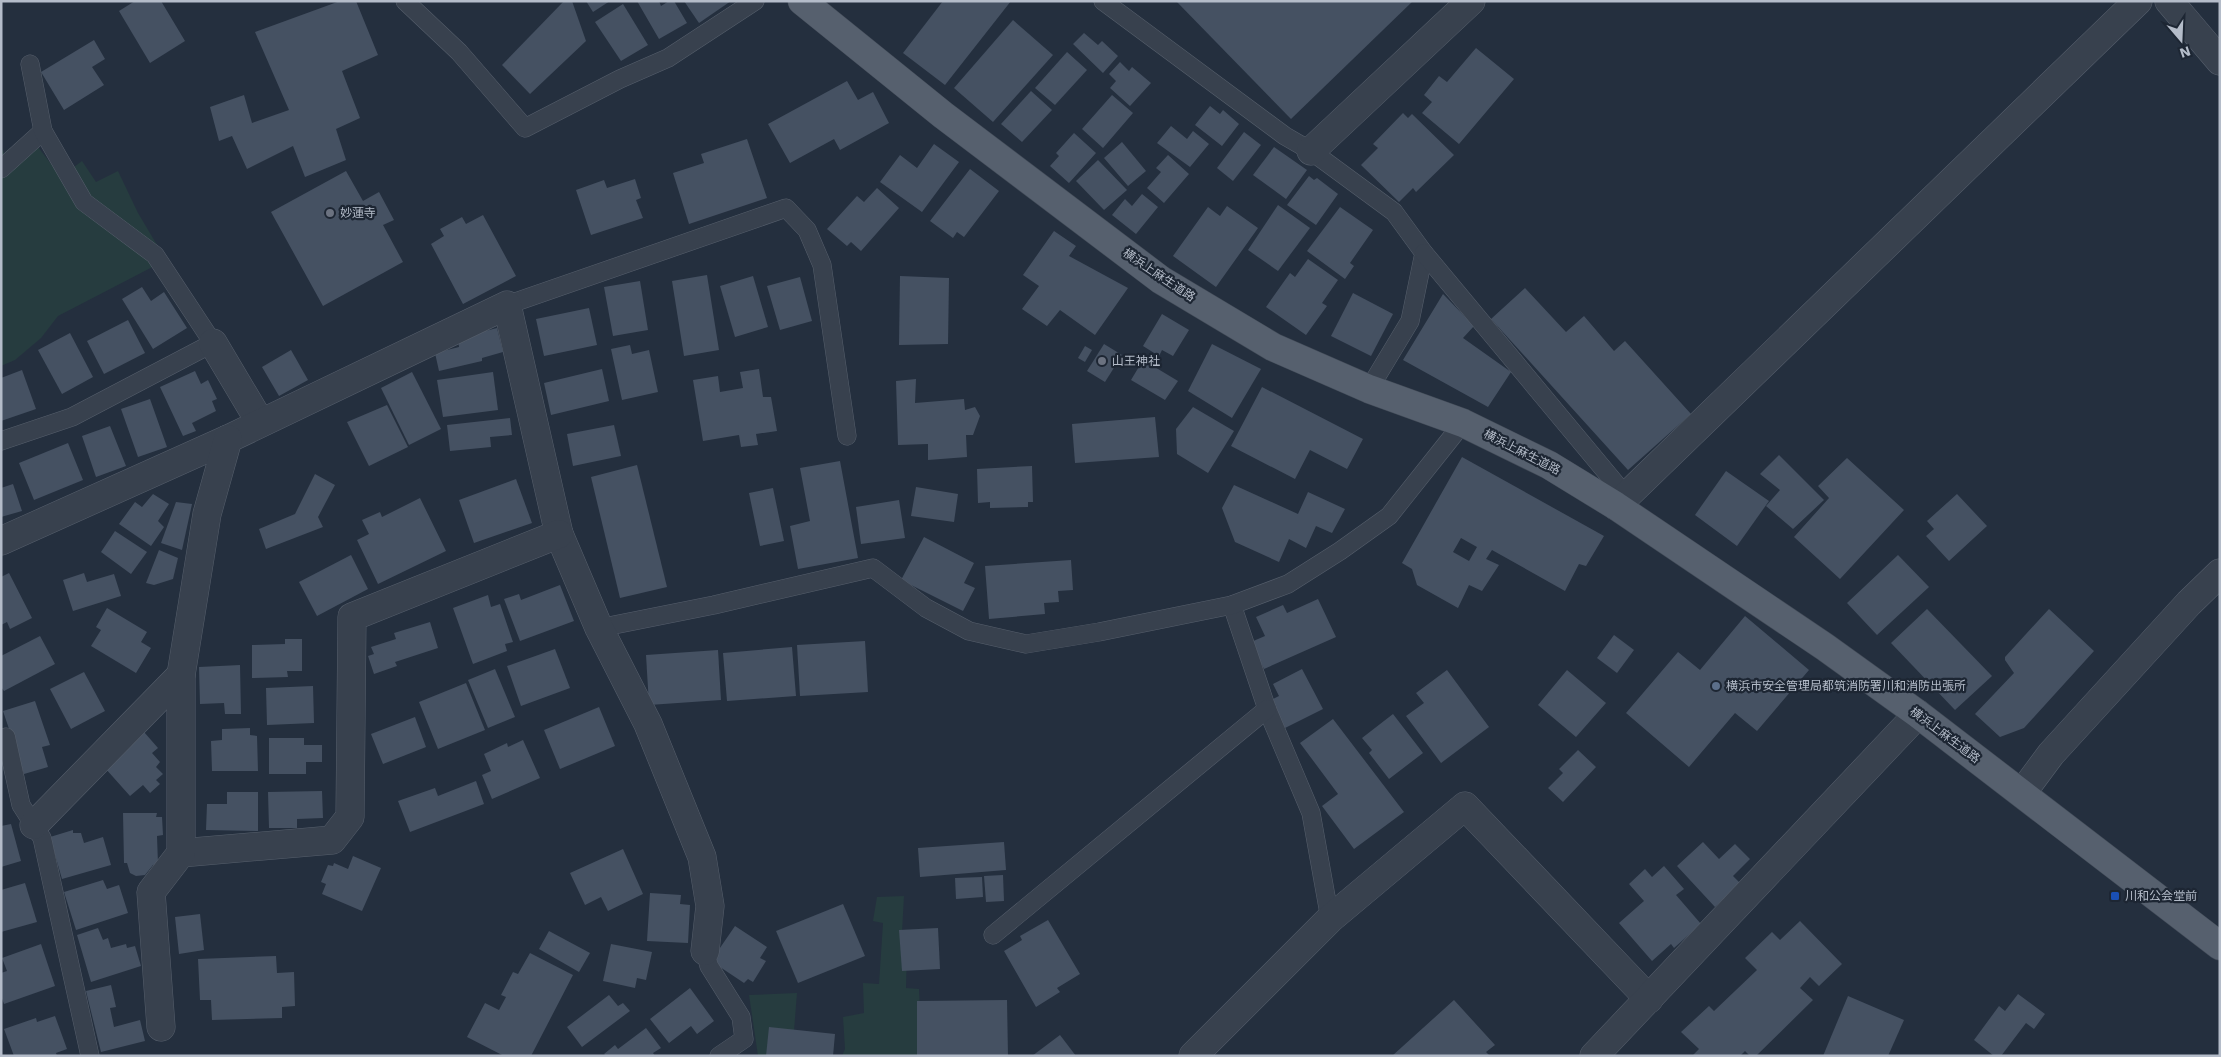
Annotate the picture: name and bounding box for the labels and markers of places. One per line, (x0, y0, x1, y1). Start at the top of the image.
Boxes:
place label: 妙蓮寺 (340, 206, 376, 220)
marker: 妙蓮寺 (324, 207, 336, 219)
place label: 山王神社 (1112, 354, 1160, 368)
marker: 山王神社 (1096, 355, 1108, 367)
place label: 横浜市安全管理局都筑消防署川和消防出張所 (1726, 679, 1966, 693)
marker: 横浜市安全管理局都筑消防署川和消防出張所 (1710, 680, 1722, 692)
place label: 川和公会堂前 (2125, 889, 2197, 903)
marker: 川和公会堂前 (2109, 890, 2121, 902)

